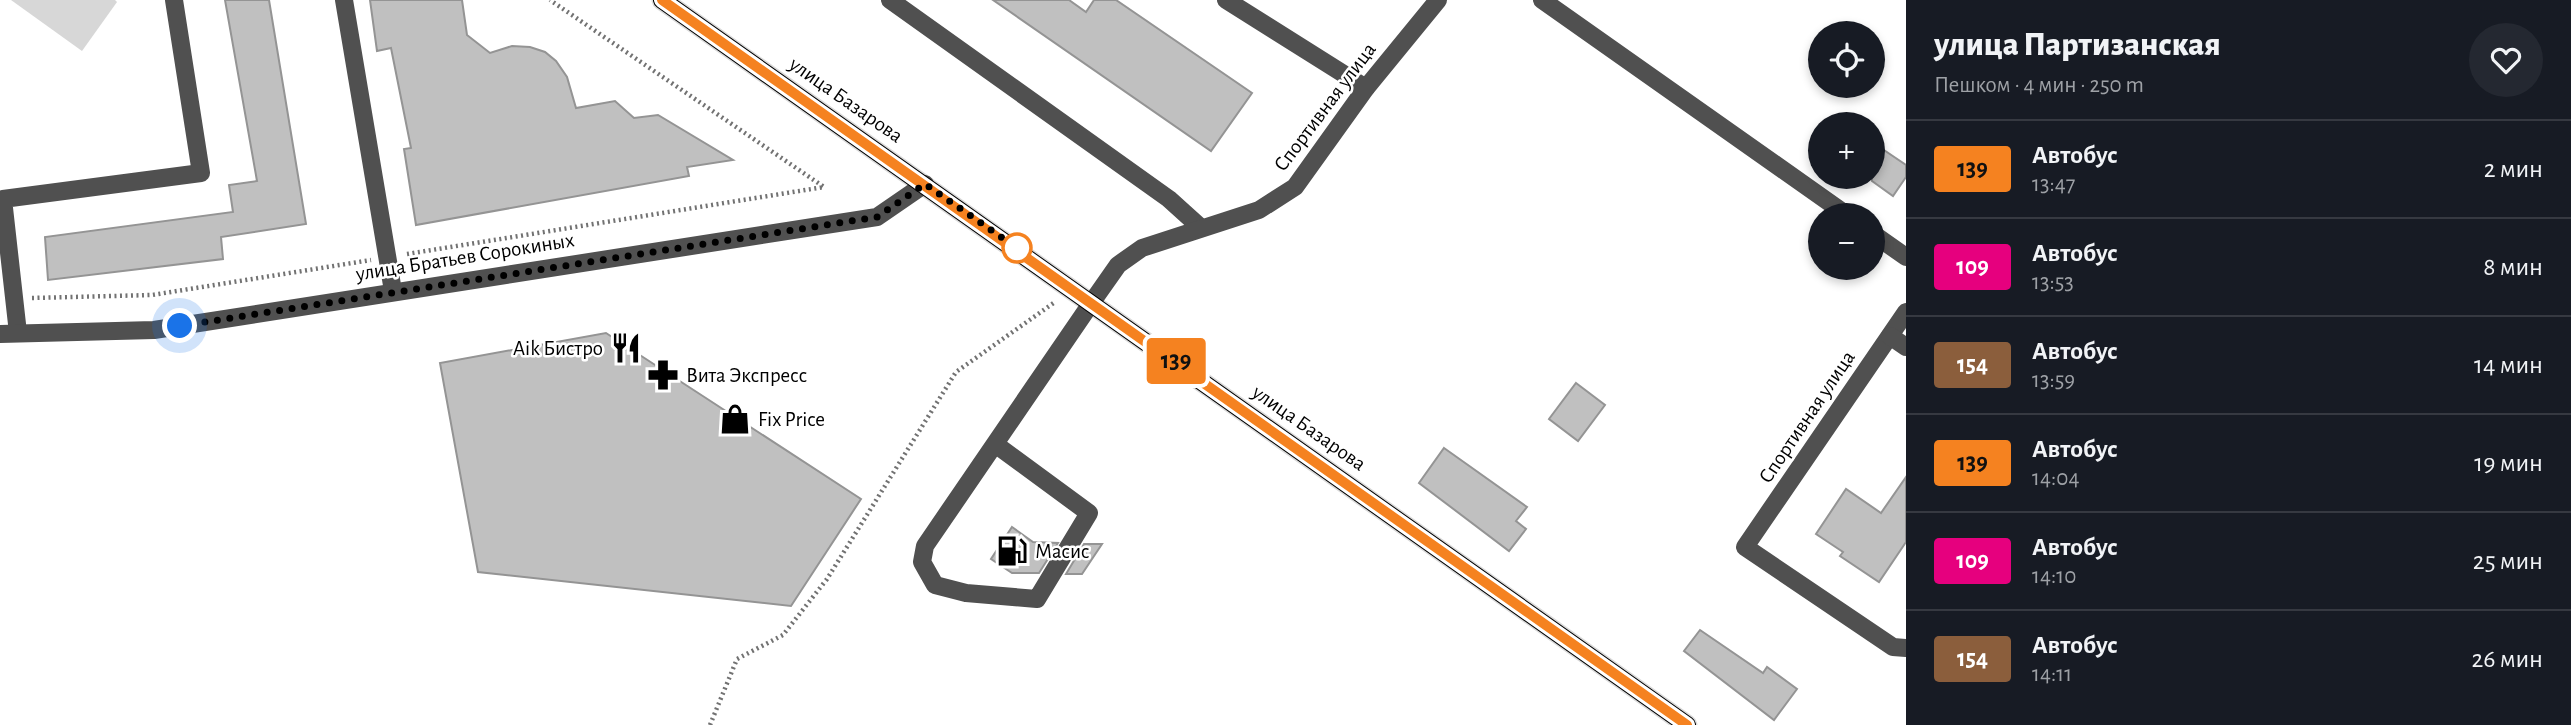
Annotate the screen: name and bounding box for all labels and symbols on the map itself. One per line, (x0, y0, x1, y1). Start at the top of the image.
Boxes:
street label: Спортивная улица (1270, 39, 1380, 175)
street label: улица Базарова (785, 53, 907, 147)
street label: улица Братьев Сорокиных (353, 229, 576, 285)
unlabelled marker (1002, 233, 1032, 263)
your location (162, 308, 197, 343)
restaurant icon: Aik Бистро (609, 331, 643, 365)
place label: Aik Бистро (513, 338, 603, 359)
line badge: 139 (1136, 338, 1216, 384)
street label: Спортивная улица (1755, 347, 1859, 487)
pharmacy icon: Вита Экспресс (646, 358, 680, 392)
place label: Вита Экспресс (686, 365, 807, 386)
street label: улица Базарова (1248, 381, 1370, 475)
shop icon: Fix Price (718, 402, 752, 436)
place label: Fix Price (758, 409, 825, 430)
fuel station icon: Масис (995, 534, 1029, 568)
place label: Масис (1035, 541, 1089, 562)

